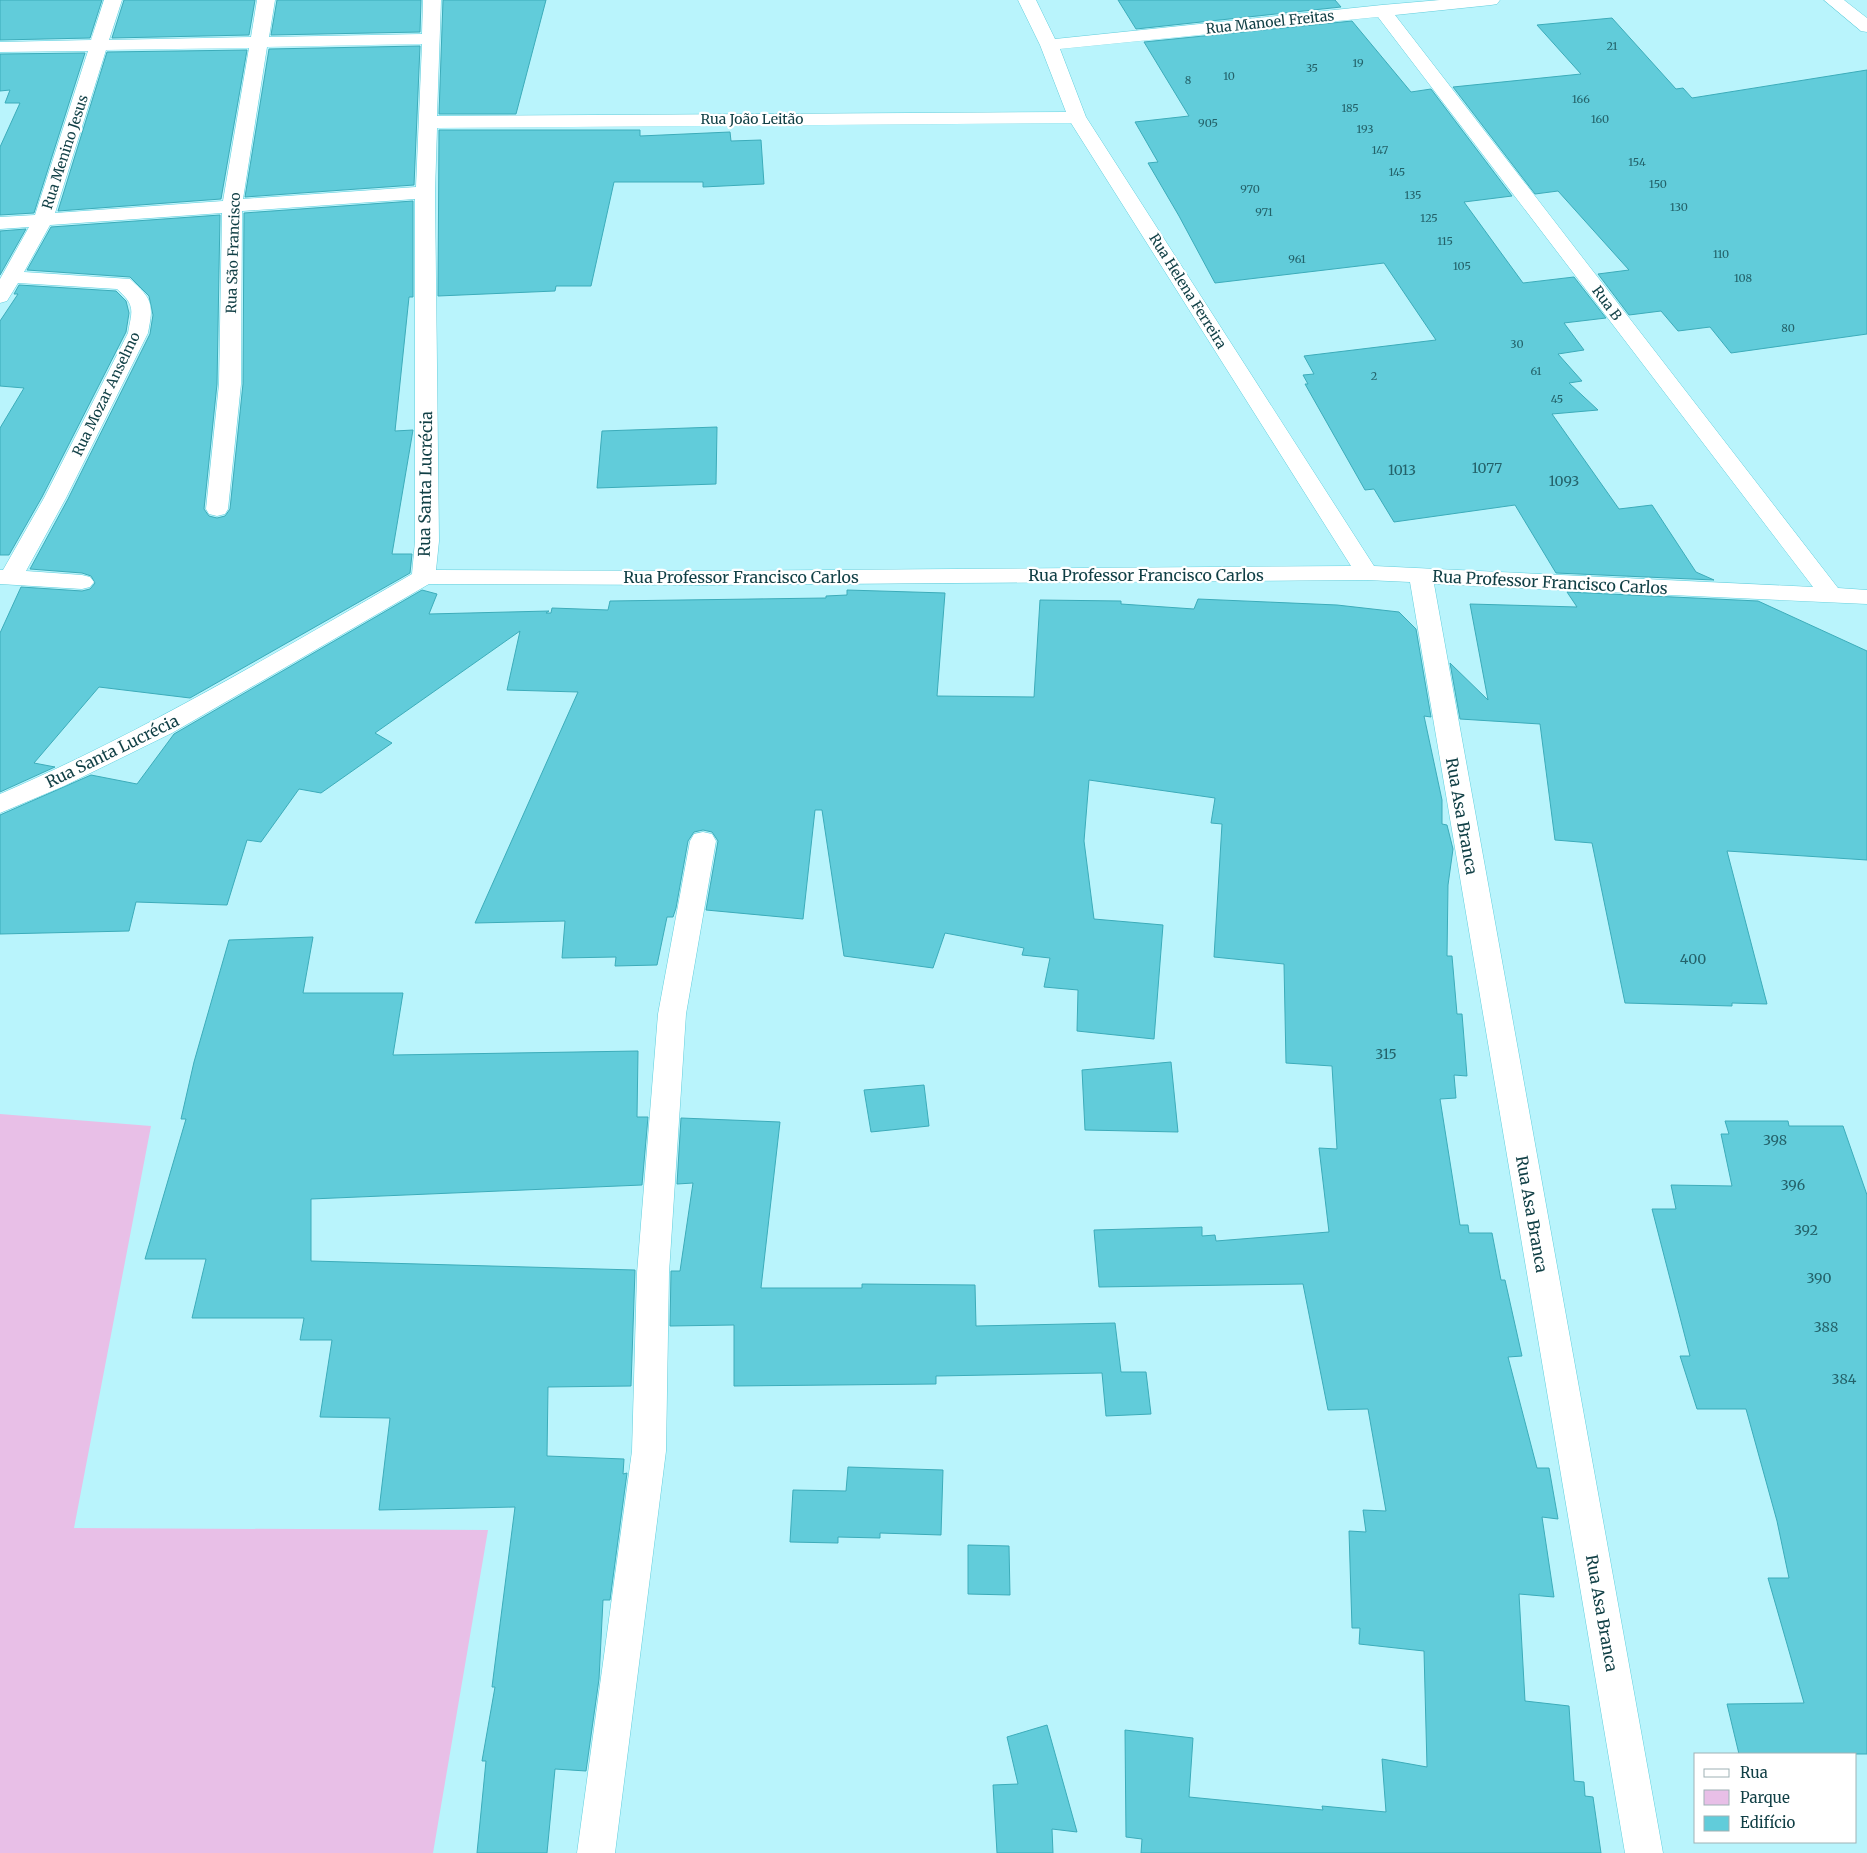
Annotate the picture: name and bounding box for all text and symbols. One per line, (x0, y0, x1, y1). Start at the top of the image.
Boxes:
street label: Rua Manoel Freitas (1205, 6, 1335, 38)
house number: 21 (1606, 39, 1618, 53)
house number: 19 (1352, 56, 1364, 70)
house number: 35 (1306, 61, 1318, 75)
house number: 10 (1223, 69, 1235, 83)
house number: 8 (1185, 73, 1192, 87)
street label: Rua Menino Jesus (38, 92, 92, 212)
house number: 166 (1572, 92, 1590, 106)
house number: 185 (1341, 101, 1359, 115)
street label: Rua João Leitão (700, 110, 804, 128)
house number: 160 (1591, 112, 1609, 126)
house number: 905 (1198, 116, 1218, 130)
house number: 193 (1357, 122, 1373, 136)
house number: 147 (1372, 143, 1388, 157)
house number: 154 (1628, 155, 1646, 169)
house number: 145 (1389, 165, 1405, 179)
house number: 150 (1649, 177, 1667, 191)
house number: 970 (1240, 182, 1260, 196)
house number: 135 (1405, 188, 1421, 202)
street label: Rua São Francisco (222, 192, 244, 314)
house number: 130 (1670, 200, 1688, 214)
house number: 971 (1255, 205, 1273, 219)
house number: 125 (1420, 211, 1438, 225)
street label: Rua Helena Ferreira (1145, 230, 1231, 352)
house number: 115 (1437, 234, 1453, 248)
house number: 110 (1713, 247, 1729, 261)
house number: 961 (1288, 252, 1306, 266)
house number: 105 (1453, 259, 1471, 273)
house number: 108 (1734, 271, 1752, 285)
street label: Rua B (1588, 282, 1626, 324)
house number: 80 (1781, 321, 1795, 335)
street label: Rua Mozar Anselmo (68, 329, 144, 459)
house number: 30 (1510, 337, 1524, 351)
house number: 61 (1531, 364, 1541, 378)
house number: 2 (1371, 369, 1377, 383)
house number: 45 (1551, 392, 1563, 406)
street label: Rua Santa Lucrécia (414, 411, 436, 557)
house number: 1077 (1472, 459, 1502, 477)
house number: 1013 (1388, 461, 1416, 479)
house number: 1093 (1549, 472, 1579, 490)
street label: Rua Professor Francisco Carlos (1028, 565, 1264, 585)
street label: Rua Professor Francisco Carlos (1432, 566, 1668, 598)
street label: Rua Professor Francisco Carlos (623, 567, 859, 587)
street label: Rua Santa Lucrécia (42, 710, 182, 792)
street label: Rua Asa Branca (1442, 756, 1482, 877)
house number: 400 (1680, 950, 1706, 968)
house number: 315 (1375, 1045, 1397, 1063)
house number: 398 (1763, 1131, 1787, 1149)
street label: Rua Asa Branca (1512, 1154, 1552, 1275)
house number: 396 (1781, 1176, 1805, 1194)
house number: 392 (1794, 1221, 1818, 1239)
house number: 390 (1806, 1269, 1832, 1287)
house number: 388 (1814, 1318, 1838, 1336)
house number: 384 (1832, 1370, 1857, 1388)
street label: Rua Asa Branca (1582, 1553, 1622, 1674)
legend (1694, 1753, 1857, 1843)
text: Rua (1740, 1763, 1768, 1782)
text: Parque (1740, 1788, 1790, 1807)
text: Edifício (1740, 1813, 1796, 1832)

